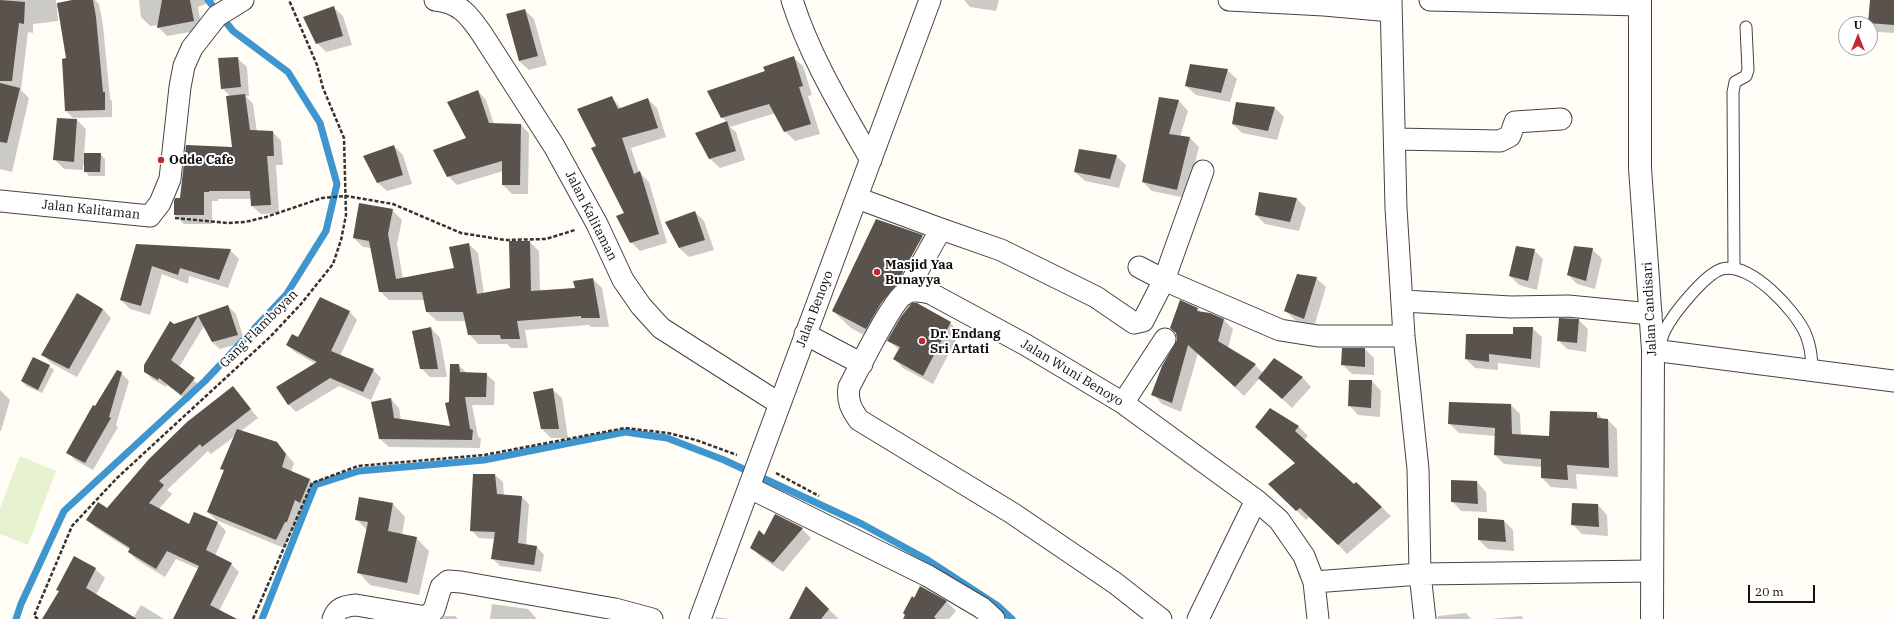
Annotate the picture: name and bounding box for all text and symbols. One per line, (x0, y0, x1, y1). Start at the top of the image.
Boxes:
north arrow (1838, 16, 1878, 56)
text: U (1854, 18, 1862, 32)
place label: Odde Cafe (169, 152, 234, 168)
marker: Odde Cafe (156, 155, 166, 165)
street label: Jalan Kalitaman (562, 168, 620, 264)
street label: Jalan Kalitaman (41, 197, 141, 223)
place label: Masjid Yaa Bunayya (885, 257, 953, 288)
street label: Jalan Candisari (1640, 262, 1660, 356)
marker: Masjid Yaa Bunayya (872, 267, 882, 277)
street label: Jalan Benoyo (793, 269, 837, 349)
street label: Gang Flamboyan (217, 287, 301, 371)
place label: Dr. Endang Sri Artati (930, 326, 1001, 357)
marker: Dr. Endang Sri Artati (917, 336, 927, 346)
street label: Jalan Wuni Benoyo (1018, 336, 1126, 410)
scale bar (1750, 577, 1817, 603)
text: 20 m (1755, 584, 1784, 599)

